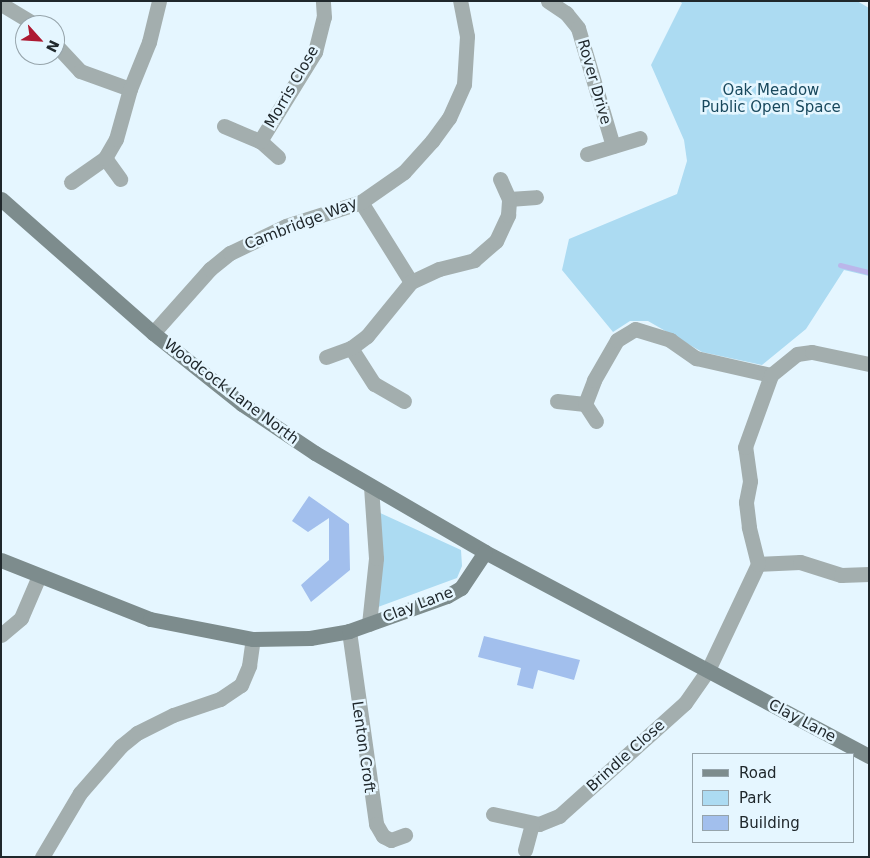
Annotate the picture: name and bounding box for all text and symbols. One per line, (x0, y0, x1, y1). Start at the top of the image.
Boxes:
north arrow (15, 15, 65, 65)
text: N (43, 37, 62, 55)
street label: Rover Drive (573, 37, 615, 127)
street label: Morris Close (261, 43, 323, 131)
park label: Oak Meadow Public Open Space (701, 81, 841, 116)
street label: Cambridge Way (242, 194, 360, 254)
street label: Woodcock Lane North (160, 335, 302, 449)
street label: Clay Lane (380, 583, 456, 627)
street label: Clay Lane (765, 696, 839, 746)
street label: Lenton Croft (348, 700, 378, 794)
street label: Brindle Close (583, 716, 669, 796)
legend (692, 753, 855, 843)
text: Road (739, 764, 777, 782)
text: Park (739, 789, 771, 807)
text: Building (739, 814, 800, 832)

